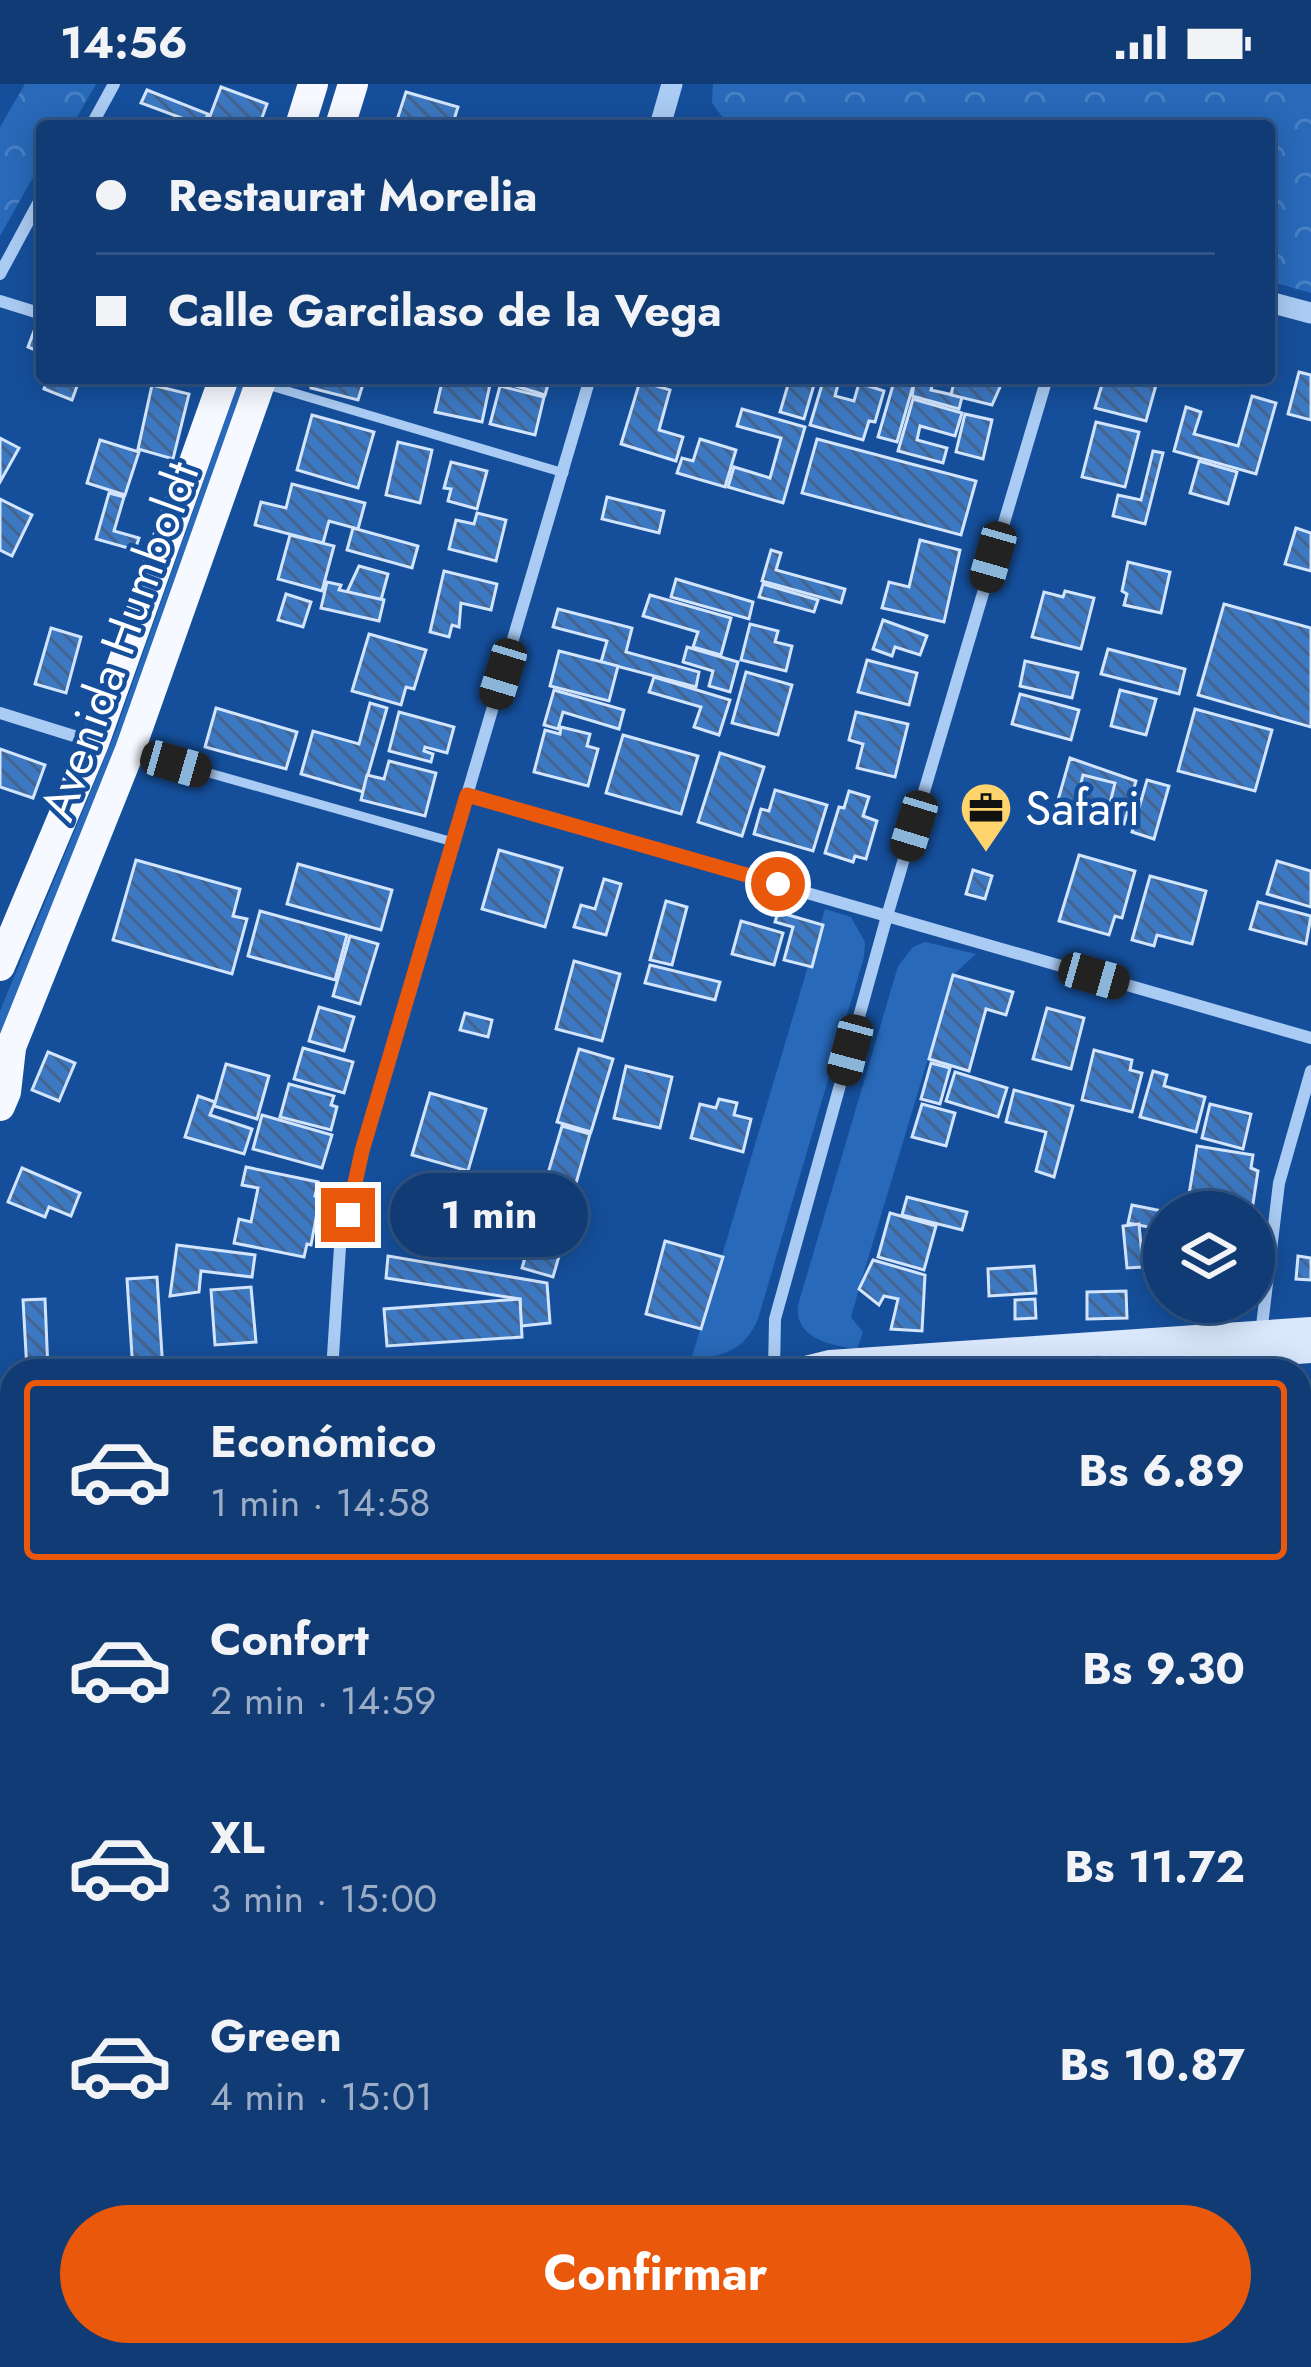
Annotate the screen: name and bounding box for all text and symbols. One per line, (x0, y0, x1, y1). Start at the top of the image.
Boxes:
text: 14:56 (60, 10, 188, 75)
text: Restaurat Morelia (168, 163, 538, 228)
text: Calle Garcilaso de la Vega (168, 278, 722, 343)
street label: Avenida Humboldt (23, 452, 217, 830)
car (966, 517, 1020, 597)
car (475, 634, 531, 714)
car (136, 737, 216, 791)
place label: Safari (1025, 774, 1140, 843)
office icon: Safari (958, 780, 1014, 854)
car (886, 786, 942, 866)
route start (751, 857, 805, 911)
car (1054, 949, 1134, 1003)
car (823, 1011, 877, 1089)
callout: 1 min (390, 1173, 588, 1257)
text: 1 min (441, 1186, 537, 1243)
route end (321, 1188, 375, 1242)
map controls (1143, 1191, 1275, 1323)
button: layers (1143, 1191, 1275, 1323)
text: Económico (210, 1409, 436, 1474)
icon: car (66, 1416, 174, 1524)
text: Bs 6.89 (1078, 1438, 1245, 1503)
text: 1 min · 14:58 (210, 1474, 431, 1531)
text: Confort (210, 1607, 369, 1672)
icon: car (66, 1614, 174, 1722)
text: Bs 9.30 (1082, 1636, 1245, 1701)
text: 2 min · 14:59 (210, 1672, 436, 1729)
text: XL (210, 1805, 265, 1870)
icon: car (66, 1812, 174, 1920)
text: Bs 11.72 (1064, 1834, 1245, 1899)
text: 3 min · 15:00 (210, 1870, 437, 1927)
text: Green (210, 2003, 342, 2068)
icon: car (66, 2010, 174, 2118)
text: Bs 10.87 (1059, 2032, 1245, 2097)
text: 4 min · 15:01 (210, 2068, 433, 2125)
button: Confirmar (60, 2205, 1251, 2343)

